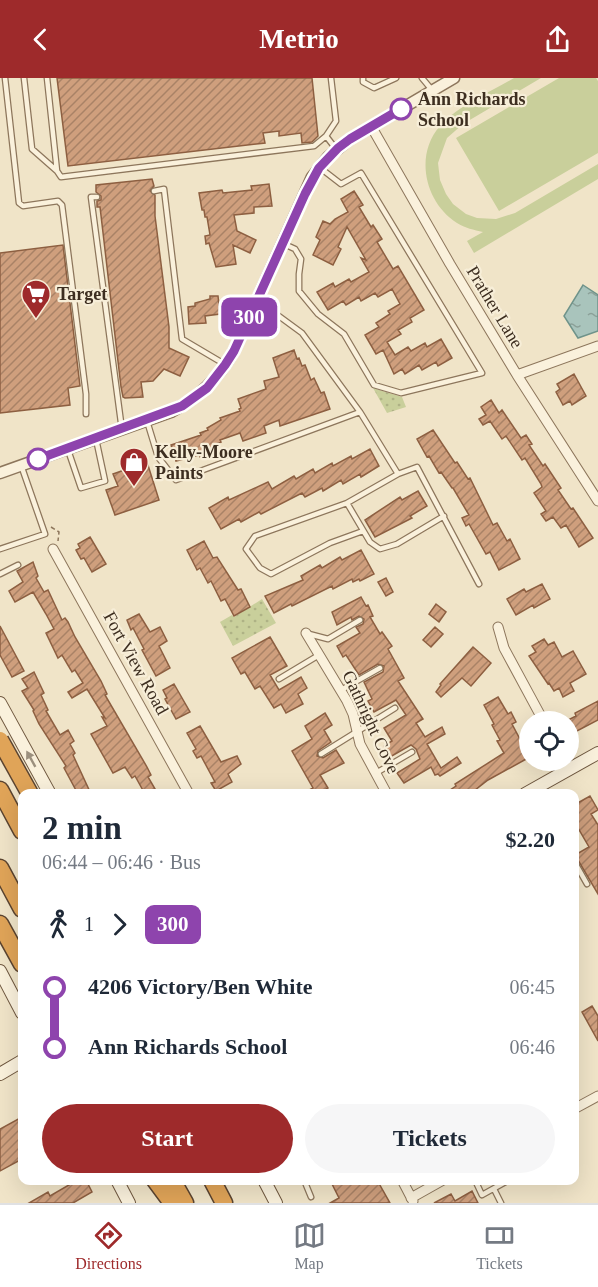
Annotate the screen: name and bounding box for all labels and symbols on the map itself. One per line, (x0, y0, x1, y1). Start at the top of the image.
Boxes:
place label: Ann Richards School (418, 89, 526, 130)
marker: Ann Richards School (390, 98, 412, 120)
street label: Prather Lane (463, 262, 527, 352)
supermarket icon: Target (20, 278, 52, 320)
place label: Target (57, 284, 107, 304)
line badge: 300 (214, 298, 284, 336)
place label: Kelly-Moore Paints (155, 442, 253, 483)
shop icon: Kelly-Moore Paints (118, 446, 150, 488)
unlabelled marker (27, 448, 49, 470)
street label: Fort View Road (99, 608, 173, 718)
street label: Gathright Cove (338, 667, 404, 777)
one-way arrow (26, 750, 36, 767)

